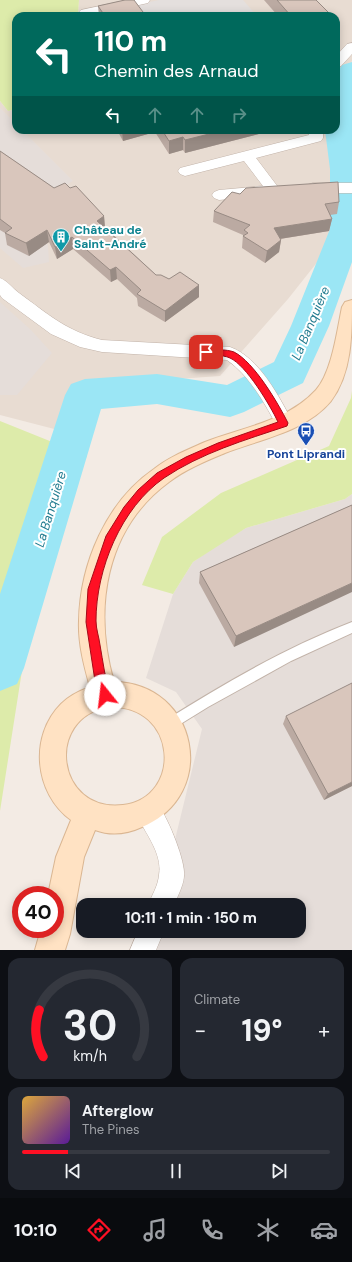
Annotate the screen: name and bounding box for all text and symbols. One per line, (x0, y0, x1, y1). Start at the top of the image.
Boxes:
text: 110 m (94, 23, 167, 60)
icon: left (28, 28, 80, 80)
text: Chemin des Arnaud (94, 59, 259, 83)
icon: left (102, 104, 124, 126)
icon: ahead (144, 104, 166, 126)
icon: ahead (186, 104, 208, 126)
icon: right (228, 104, 250, 126)
place label: Château de Saint-André (74, 222, 147, 252)
building icon: Château de Saint-André (51, 227, 71, 252)
water label: La Banquière (287, 284, 334, 363)
pin (189, 335, 223, 369)
icon: arrive (195, 341, 217, 363)
bus stop icon: Pont Liprandi (296, 421, 316, 446)
place label: Pont Liprandi (267, 446, 345, 462)
water label: La Banquière (31, 469, 70, 549)
position arrow (84, 674, 126, 716)
speed limit sign: 40 (12, 886, 64, 938)
text: 10:11 · 1 min · 150 m (125, 908, 257, 928)
text: Climate (194, 991, 240, 1008)
text: 30 (63, 998, 117, 1052)
text: 19° (242, 1011, 282, 1050)
text: − (194, 1016, 206, 1045)
text: + (318, 1016, 330, 1045)
text: km/h (73, 1046, 107, 1064)
text: Afterglow (82, 1101, 154, 1121)
text: The Pines (82, 1121, 140, 1138)
icon: previous (62, 1160, 84, 1182)
icon: pause (165, 1160, 187, 1182)
icon: next (268, 1160, 290, 1182)
icon: directions (85, 1216, 113, 1244)
icon: music (141, 1216, 169, 1244)
icon: phone (198, 1216, 226, 1244)
icon: climate (254, 1216, 282, 1244)
icon: car (310, 1216, 338, 1244)
text: 10:10 (14, 1218, 57, 1242)

